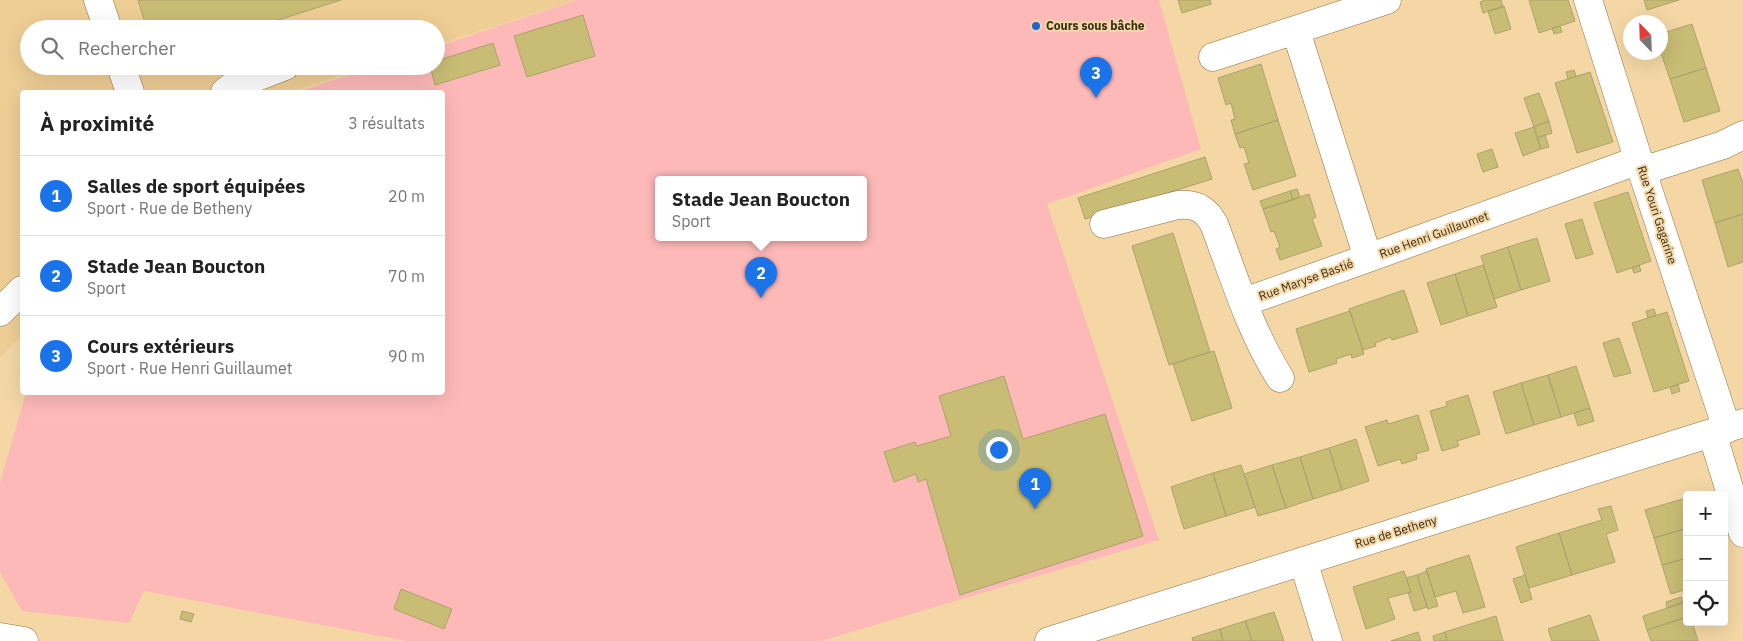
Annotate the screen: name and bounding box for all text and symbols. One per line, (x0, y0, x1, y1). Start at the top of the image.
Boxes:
north arrow (1623, 15, 1668, 60)
place label: Cours sous bâche (1046, 18, 1145, 33)
search box (20, 20, 445, 75)
marker: Cours sous bâche (1030, 20, 1042, 32)
icon: search (38, 34, 66, 62)
text: Rechercher (78, 36, 176, 60)
pin: 3 (1080, 57, 1112, 98)
text: À proximité (40, 109, 154, 137)
text: 3 résultats (348, 113, 425, 133)
street label: Rue Youri Gagarine (1635, 164, 1681, 266)
text: Salles de sport équipées (87, 174, 305, 198)
popup (655, 176, 867, 241)
text: 1 (51, 186, 61, 206)
text: 20 m (388, 186, 425, 206)
text: Stade Jean Boucton (672, 187, 850, 211)
text: Sport · Rue de Betheny (87, 198, 252, 218)
street label: Rue Henri Guillaumet (1377, 208, 1491, 261)
text: Sport (672, 211, 711, 231)
text: Stade Jean Boucton (87, 254, 265, 278)
street label: Rue Maryse Bastié (1256, 255, 1356, 304)
pin: 2 (745, 257, 777, 298)
text: 2 (51, 266, 61, 286)
text: 70 m (388, 266, 425, 286)
text: Sport (87, 278, 126, 298)
text: Cours extérieurs (87, 334, 234, 358)
text: 3 (51, 346, 61, 366)
text: 90 m (388, 346, 425, 366)
text: Sport · Rue Henri Guillaumet (87, 358, 292, 378)
your location (986, 437, 1012, 463)
pin: 1 (1019, 468, 1051, 509)
map controls (1683, 491, 1728, 626)
button: + (1683, 491, 1728, 536)
street label: Rue de Betheny (1353, 512, 1439, 551)
button: − (1683, 536, 1728, 581)
button: locate (1683, 581, 1728, 626)

